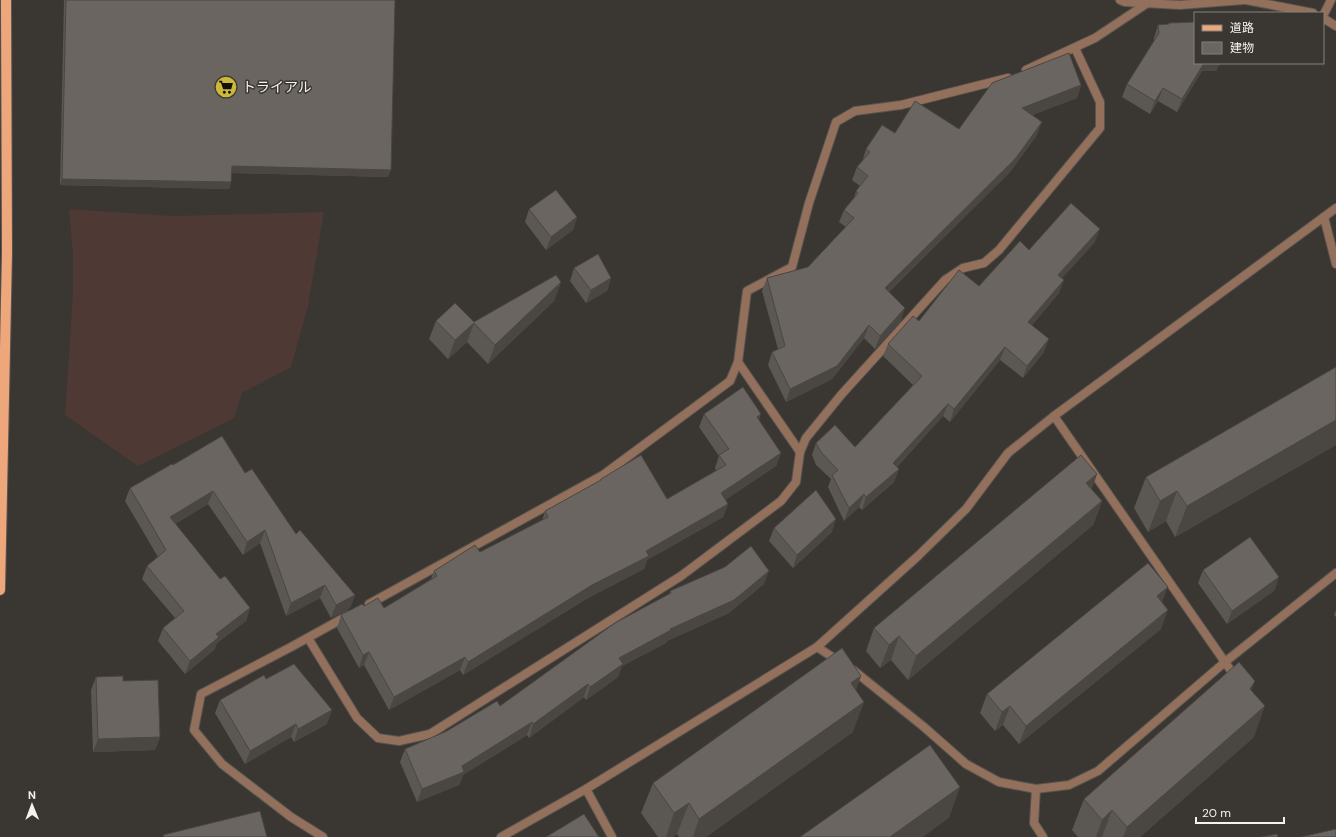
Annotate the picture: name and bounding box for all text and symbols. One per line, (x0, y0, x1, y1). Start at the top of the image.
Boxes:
legend (1194, 12, 1324, 64)
text: 道路 (1230, 20, 1254, 36)
text: 建物 (1230, 40, 1254, 56)
supermarket icon: トライアル (213, 74, 239, 100)
place label: トライアル (242, 78, 312, 96)
north arrow (12, 785, 52, 825)
text: N (28, 788, 36, 802)
scale bar (1196, 799, 1284, 825)
text: 20 m (1202, 805, 1231, 821)

